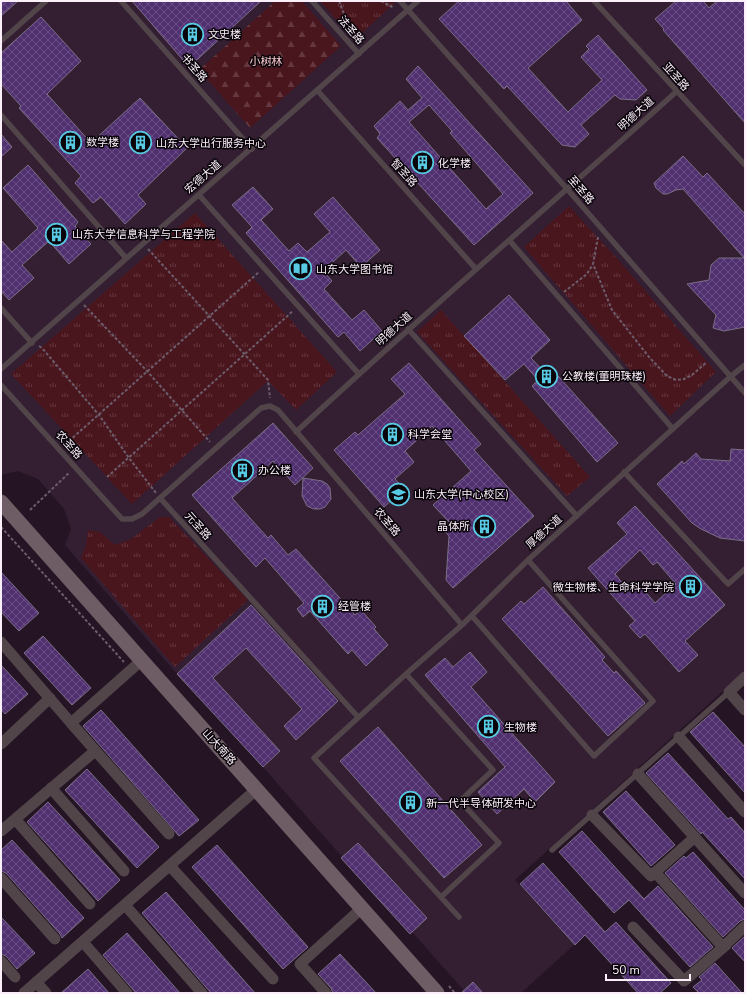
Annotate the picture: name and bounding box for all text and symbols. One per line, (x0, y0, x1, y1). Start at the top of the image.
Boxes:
street label: 法圣路 (335, 13, 367, 47)
building icon: 文史楼 (180, 21, 206, 47)
place label: 文史楼 (208, 27, 241, 42)
street label: 书圣路 (178, 51, 210, 85)
park label: 小树林 (250, 54, 283, 69)
street label: 亚圣路 (659, 60, 693, 94)
street label: 明德大道 (615, 94, 657, 134)
building icon: 数学楼 (57, 129, 83, 155)
building icon: 山东大学出行服务中心 (128, 130, 154, 156)
place label: 数学楼 (86, 135, 119, 150)
place label: 山东大学出行服务中心 (156, 136, 266, 151)
building icon: 化学楼 (409, 150, 435, 176)
street label: 智圣路 (387, 156, 421, 190)
place label: 化学楼 (438, 156, 471, 171)
street label: 宏德大道 (181, 157, 225, 197)
street label: 至圣路 (565, 173, 597, 207)
building icon: 山东大学信息科学与工程学院 (44, 221, 70, 247)
place label: 山东大学信息科学与工程学院 (72, 227, 215, 242)
library icon: 山东大学图书馆 (288, 256, 314, 282)
place label: 山东大学图书馆 (316, 262, 393, 277)
street label: 明德大道 (373, 309, 415, 349)
building icon: 公教楼(董明珠楼) (534, 363, 560, 389)
place label: 公教楼(董明珠楼) (562, 369, 646, 384)
building icon: 科学会堂 (379, 421, 405, 447)
place label: 科学会堂 (408, 427, 452, 442)
street label: 农圣路 (52, 428, 86, 462)
building icon: 办公楼 (229, 457, 255, 483)
place label: 办公楼 (258, 463, 291, 478)
school or university icon: 山东大学(中心校区) (385, 481, 411, 507)
place label: 山东大学(中心校区) (414, 487, 509, 502)
street label: 农圣路 (371, 505, 403, 539)
street label: 元圣路 (181, 509, 215, 543)
street label: 厚德大道 (523, 512, 565, 552)
building icon: 晶体所 (472, 513, 498, 539)
place label: 晶体所 (437, 519, 470, 534)
building icon: 微生物楼、生命科学学院 (677, 574, 703, 600)
place label: 微生物楼、生命科学学院 (552, 580, 674, 595)
building icon: 经管楼 (310, 593, 336, 619)
place label: 经管楼 (338, 599, 371, 614)
building icon: 生物楼 (476, 714, 502, 740)
place label: 生物楼 (504, 720, 537, 735)
street label: 山大南路 (199, 726, 239, 768)
building icon: 新一代半导体研发中心 (398, 790, 424, 816)
place label: 新一代半导体研发中心 (426, 796, 536, 811)
scale bar (606, 956, 690, 982)
text: 50 m (612, 962, 640, 978)

